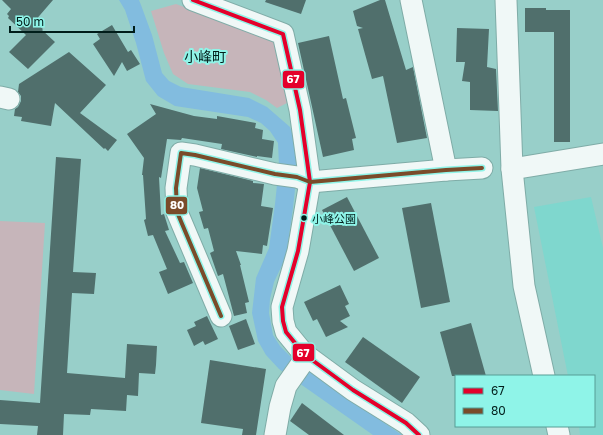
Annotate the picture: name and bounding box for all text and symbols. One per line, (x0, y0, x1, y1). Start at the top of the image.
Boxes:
scale bar (10, 8, 134, 34)
text: 50 m (16, 14, 44, 29)
district label: 小峰町 (184, 48, 226, 65)
line badge: 67 (282, 70, 305, 89)
text: 67 (287, 72, 299, 85)
line badge: 80 (165, 196, 188, 215)
text: 80 (170, 198, 184, 211)
place label: 小峰公園 (312, 212, 356, 225)
marker: 小峰公園 (299, 213, 309, 223)
line badge: 67 (292, 343, 315, 362)
text: 67 (297, 346, 309, 359)
legend (455, 375, 595, 427)
text: 67 (491, 383, 505, 398)
text: 80 (491, 403, 506, 418)

